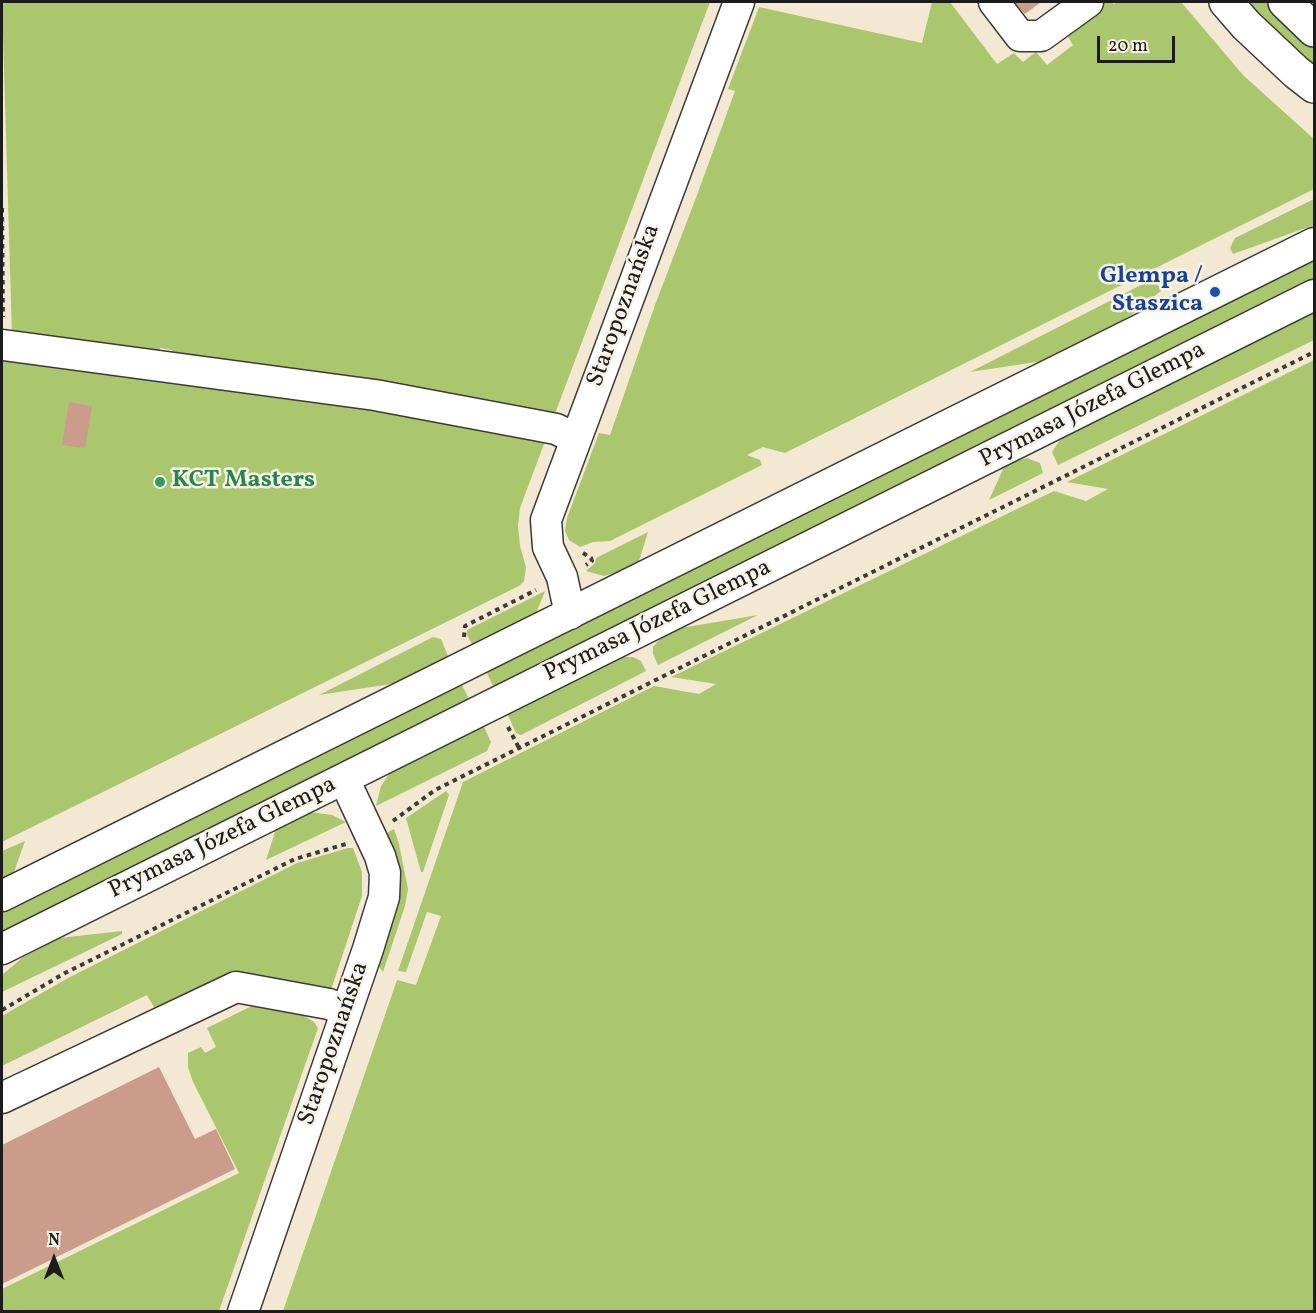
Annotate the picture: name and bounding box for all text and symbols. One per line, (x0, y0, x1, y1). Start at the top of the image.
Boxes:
scale bar (1100, 24, 1178, 62)
text: 20 m (1108, 34, 1148, 59)
street label: Staropoznańska (582, 221, 668, 391)
place label: Glempa / Staszica (1100, 264, 1203, 320)
marker: Glempa / Staszica (1208, 285, 1222, 299)
street label: Prymasa Józefa Glempa (975, 337, 1211, 475)
place label: KCT Masters (172, 468, 315, 496)
marker: KCT Masters (153, 475, 167, 489)
street label: Prymasa Józefa Glempa (540, 554, 776, 690)
street label: Prymasa Józefa Glempa (105, 771, 341, 907)
street label: Staropoznańska (294, 959, 376, 1129)
north arrow (24, 1229, 84, 1289)
text: N (48, 1230, 60, 1252)

